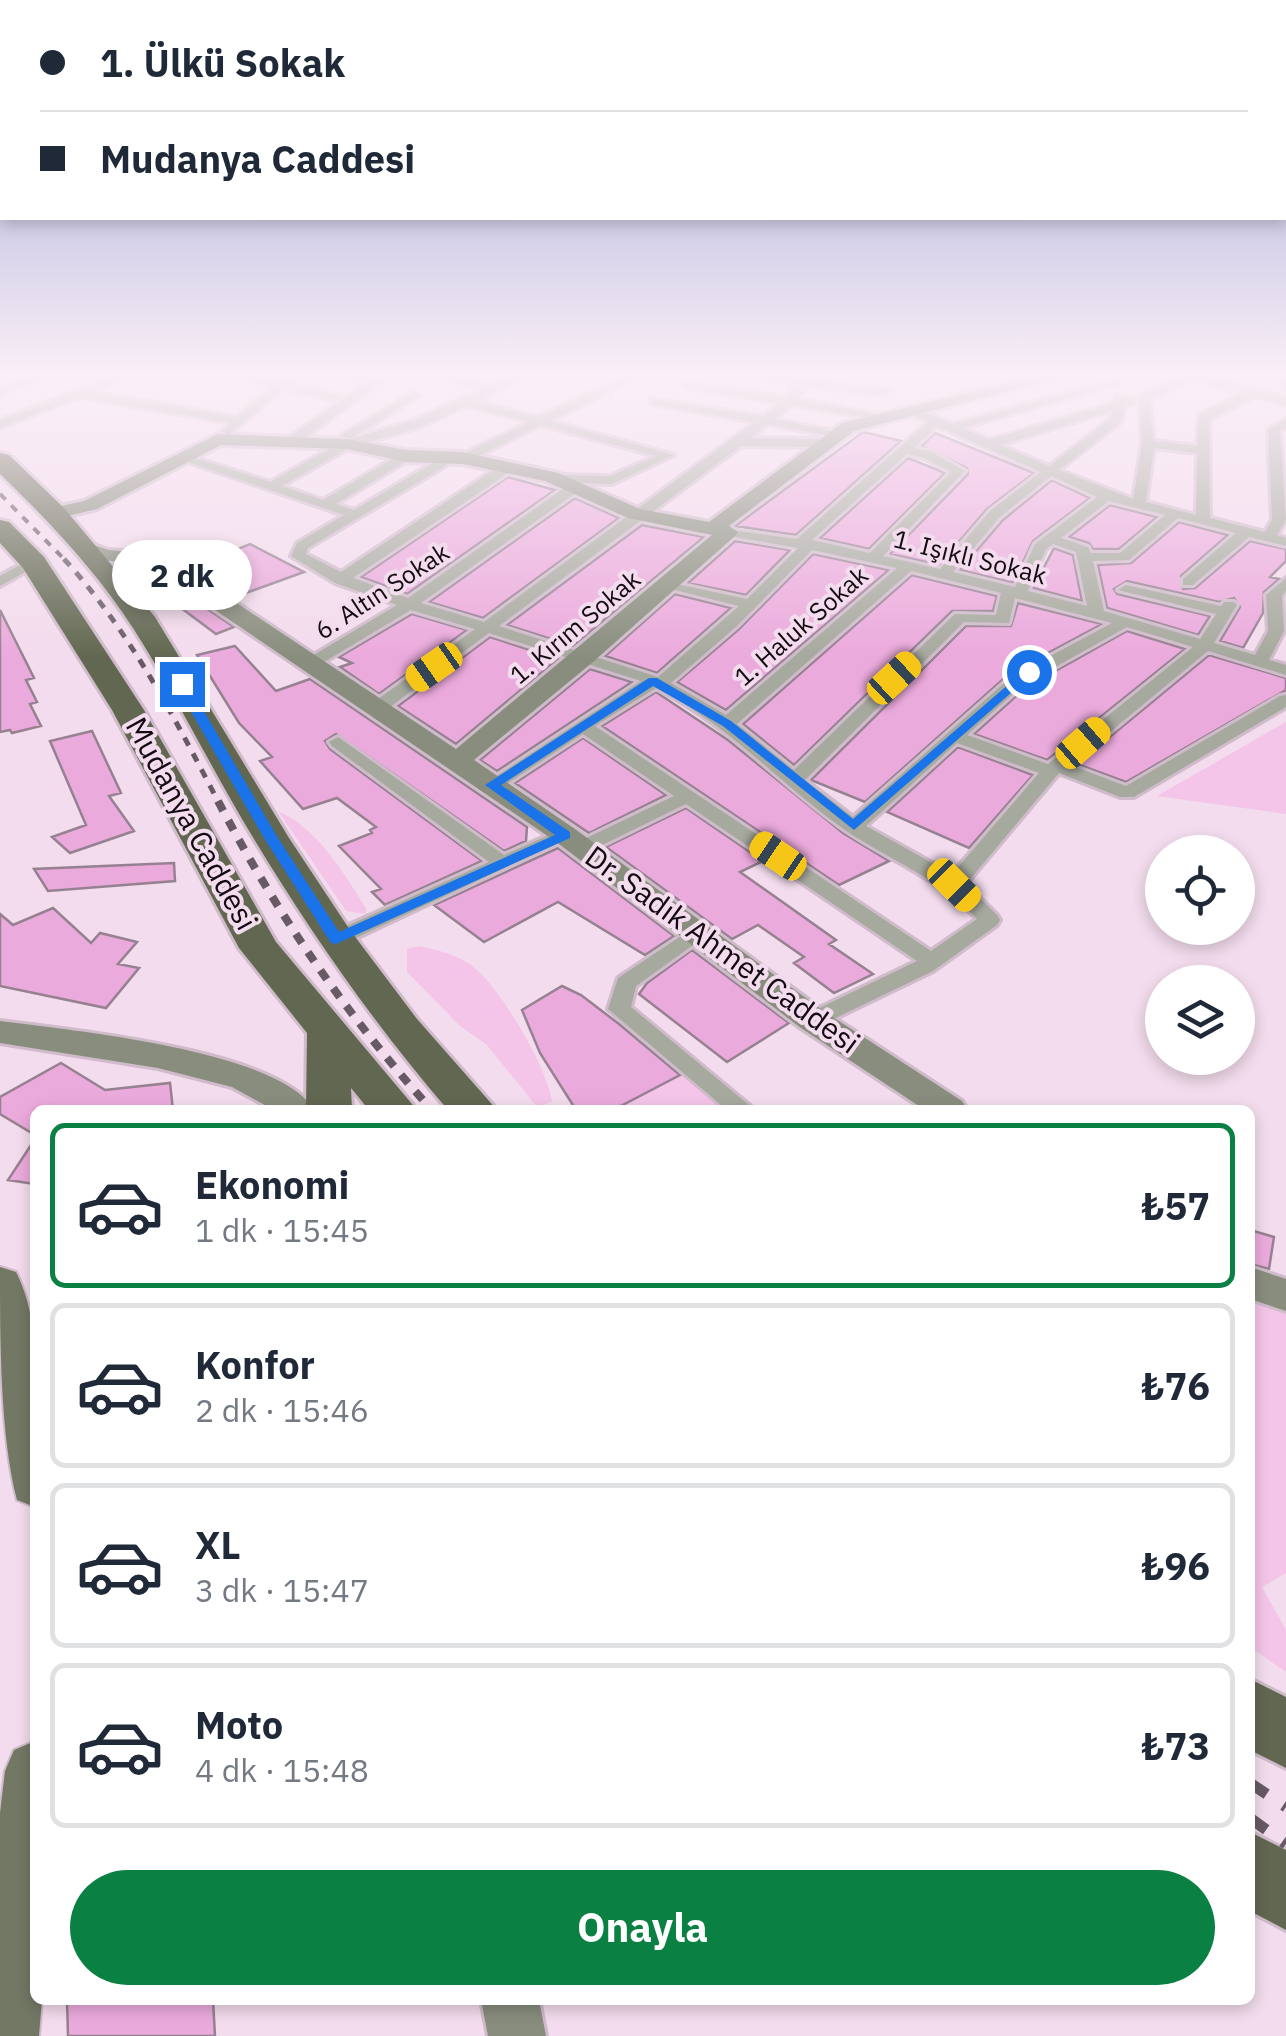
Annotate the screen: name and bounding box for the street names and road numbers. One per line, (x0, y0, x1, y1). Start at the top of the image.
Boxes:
street label: 1. Işıklı Sokak (890, 522, 1050, 591)
street label: 6. Altın Sokak (308, 535, 455, 646)
street label: 1. Haluk Sokak (727, 558, 874, 693)
street label: 1. Kırım Sokak (502, 562, 647, 691)
street label: Mudanya Caddesi (118, 710, 267, 937)
street label: Dr. Sadık Ahmet Caddesi (578, 836, 868, 1061)

